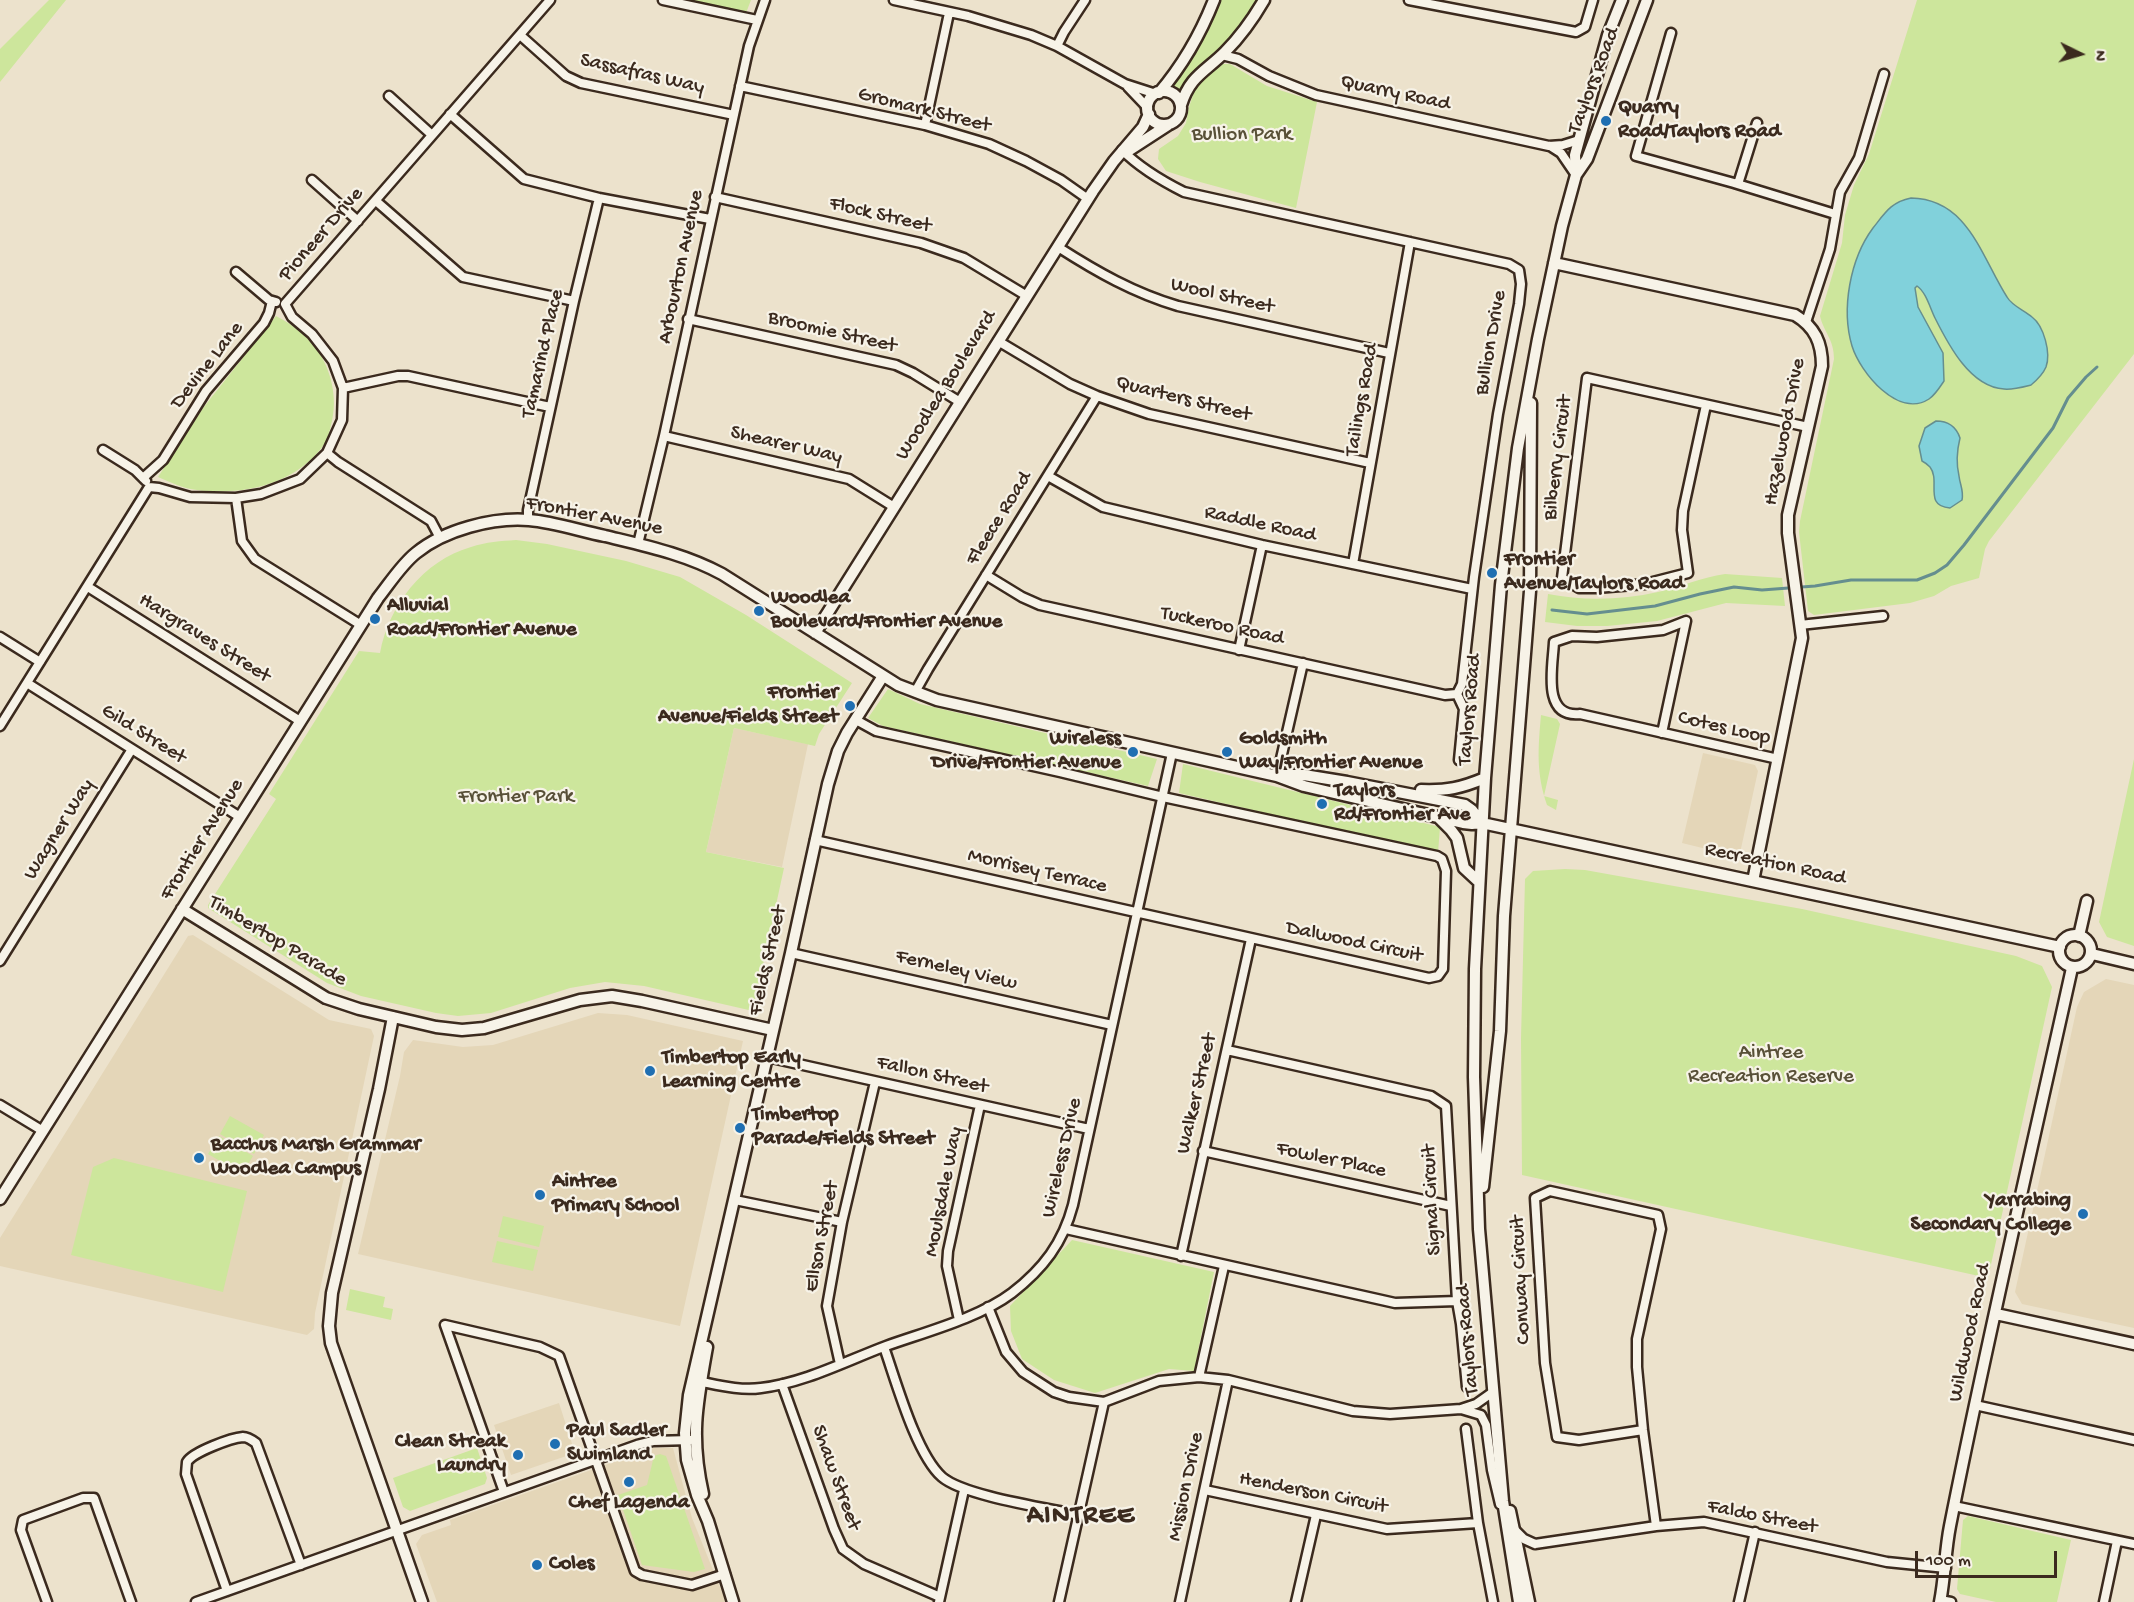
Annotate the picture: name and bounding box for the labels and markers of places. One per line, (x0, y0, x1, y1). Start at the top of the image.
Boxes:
place label: Quarry Road/Taylors Road (1618, 96, 1781, 146)
marker: Quarry Road/Taylors Road (1599, 114, 1613, 128)
place label: Frontier Avenue/Taylors Road (1504, 548, 1684, 598)
marker: Frontier Avenue/Taylors Road (1485, 566, 1499, 580)
place label: Woodlea Boulevard/Frontier Avenue (771, 586, 1002, 636)
place label: Alluvial Road/Frontier Avenue (387, 594, 577, 644)
marker: Woodlea Boulevard/Frontier Avenue (752, 604, 766, 618)
marker: Alluvial Road/Frontier Avenue (368, 612, 382, 626)
place label: Frontier Avenue/Fields Street (658, 681, 838, 731)
marker: Frontier Avenue/Fields Street (843, 699, 857, 713)
place label: Wireless Drive/Frontier Avenue (932, 727, 1121, 777)
place label: Goldsmith Way/Frontier Avenue (1239, 727, 1422, 777)
marker: Wireless Drive/Frontier Avenue (1126, 745, 1140, 759)
marker: Goldsmith Way/Frontier Avenue (1220, 745, 1234, 759)
place label: Taylors Rd/Frontier Ave (1334, 779, 1470, 829)
marker: Taylors Rd/Frontier Ave (1315, 797, 1329, 811)
place label: Timbertop Early Learning Centre (662, 1046, 801, 1096)
marker: Timbertop Early Learning Centre (643, 1064, 657, 1078)
place label: Timbertop Parade/Fields Street (752, 1103, 934, 1153)
marker: Timbertop Parade/Fields Street (733, 1121, 747, 1135)
place label: Bacchus Marsh Grammar Woodlea Campus (211, 1133, 420, 1183)
marker: Bacchus Marsh Grammar Woodlea Campus (192, 1151, 206, 1165)
place label: Aintree Primary School (552, 1170, 679, 1220)
marker: Aintree Primary School (533, 1188, 547, 1202)
place label: Yarrabing Secondary College (1911, 1189, 2071, 1239)
marker: Yarrabing Secondary College (2076, 1207, 2090, 1221)
place label: Paul Sadler Swimland (567, 1419, 666, 1469)
place label: Clean Streak Laundry (395, 1430, 506, 1480)
marker: Paul Sadler Swimland (548, 1437, 562, 1451)
marker: Clean Streak Laundry (511, 1448, 525, 1462)
marker: Chef Lagenda (622, 1475, 636, 1489)
place label: Chef Lagenda (569, 1491, 689, 1517)
place label: Coles (549, 1552, 594, 1578)
marker: Coles (530, 1558, 544, 1572)

